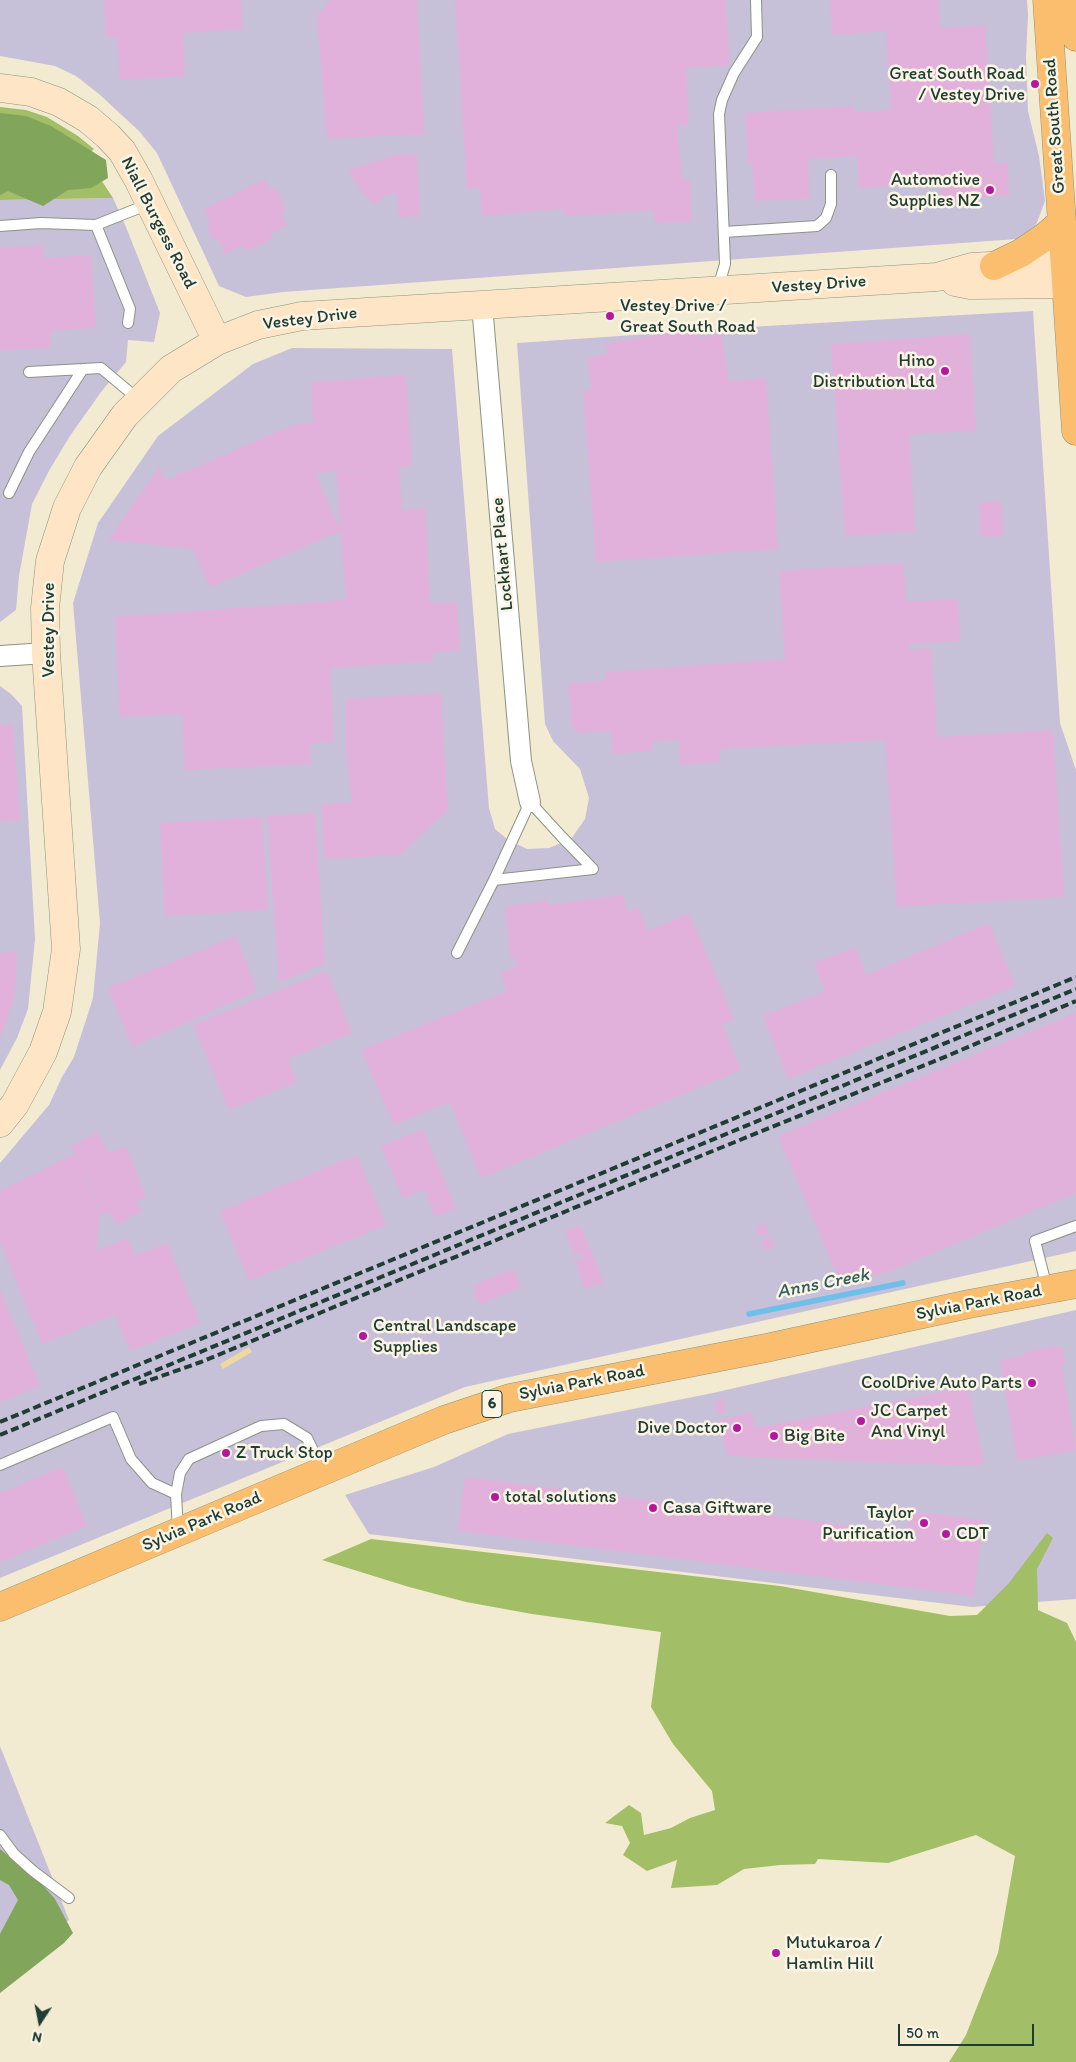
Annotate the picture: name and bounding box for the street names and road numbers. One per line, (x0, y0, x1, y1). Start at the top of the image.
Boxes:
street label: Great South Road (1039, 58, 1071, 194)
street label: Niall Burgess Road (115, 153, 201, 293)
street label: Vestey Drive (771, 271, 867, 299)
street label: Vestey Drive (262, 303, 358, 335)
street label: Lockhart Place (487, 496, 519, 612)
street label: Vestey Drive (38, 583, 60, 677)
street label: Sylvia Park Road (914, 1280, 1044, 1326)
street label: Sylvia Park Road (517, 1360, 647, 1406)
road number: 6 (482, 1390, 502, 1418)
street label: Sylvia Park Road (139, 1487, 265, 1557)

